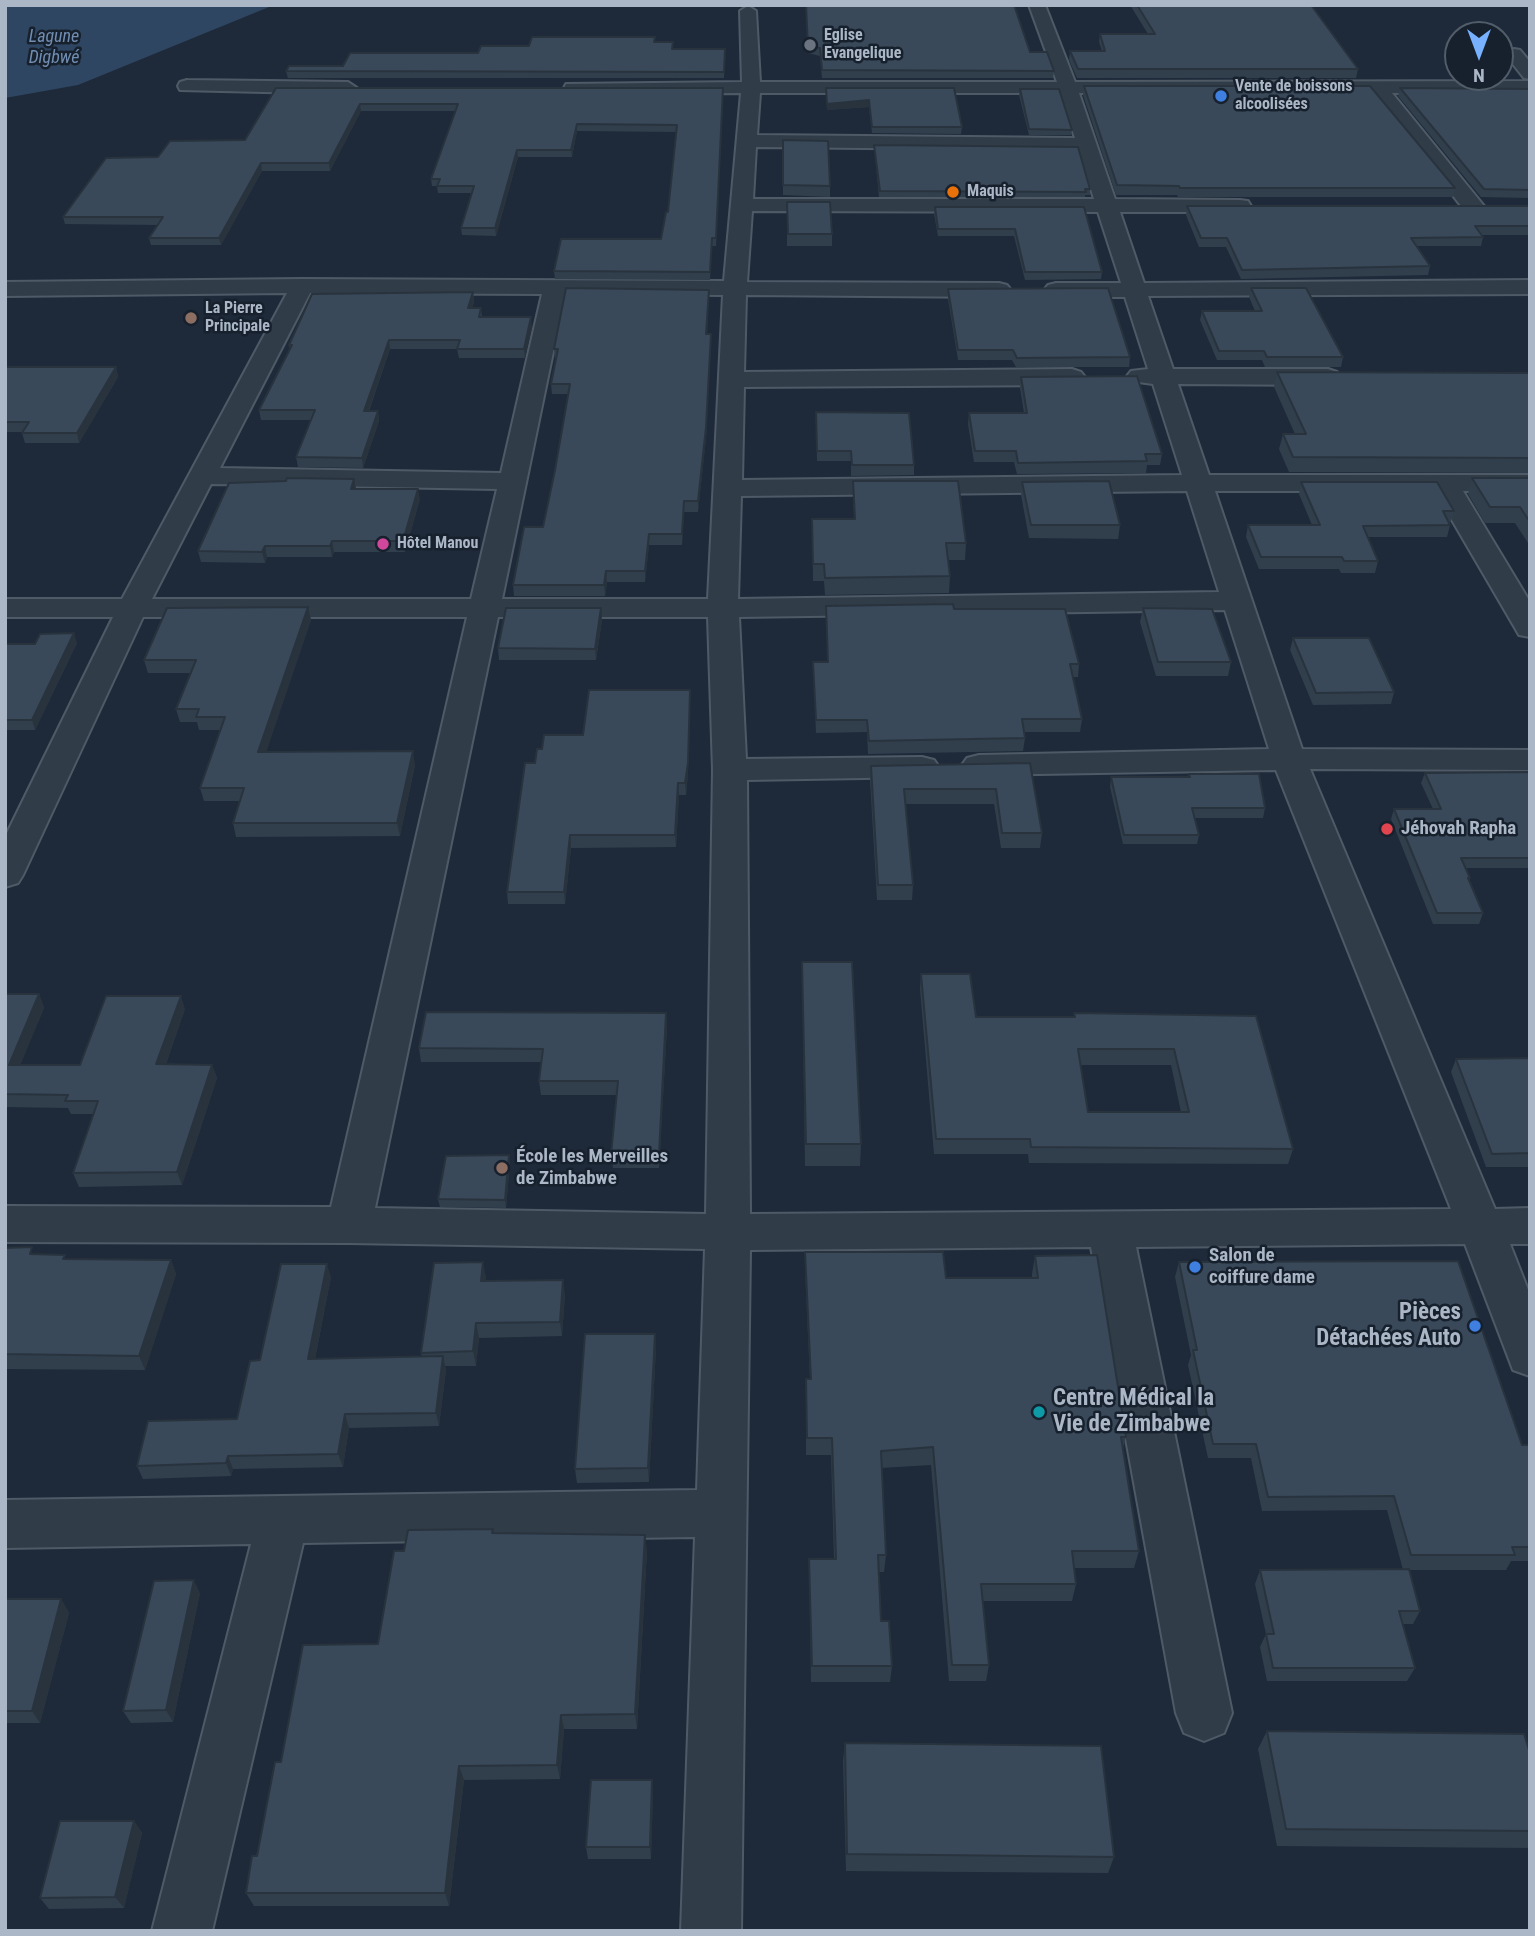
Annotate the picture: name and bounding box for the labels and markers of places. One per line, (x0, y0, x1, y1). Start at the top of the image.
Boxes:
place label: Eglise Evangelique (824, 26, 901, 64)
marker: Eglise Evangelique (802, 37, 818, 53)
place label: Vente de boissons alcoolisées (1235, 77, 1352, 115)
marker: Vente de boissons alcoolisées (1213, 88, 1229, 104)
place label: Maquis (967, 182, 1014, 202)
marker: Maquis (945, 184, 961, 200)
place label: La Pierre Principale (205, 299, 270, 337)
marker: La Pierre Principale (183, 310, 199, 326)
place label: Hôtel Manou (397, 534, 478, 554)
marker: Hôtel Manou (375, 536, 391, 552)
place label: Jéhovah Rapha (1401, 818, 1516, 840)
marker: Jéhovah Rapha (1379, 821, 1395, 837)
place label: École les Merveilles de Zimbabwe (516, 1146, 668, 1190)
marker: École les Merveilles de Zimbabwe (494, 1160, 510, 1176)
place label: Salon de coiffure dame (1209, 1245, 1315, 1289)
marker: Salon de coiffure dame (1187, 1259, 1203, 1275)
place label: Pièces Détachées Auto (1316, 1299, 1461, 1353)
marker: Pièces Détachées Auto (1467, 1318, 1483, 1334)
place label: Centre Médical la Vie de Zimbabwe (1053, 1385, 1214, 1439)
marker: Centre Médical la Vie de Zimbabwe (1031, 1404, 1047, 1420)

